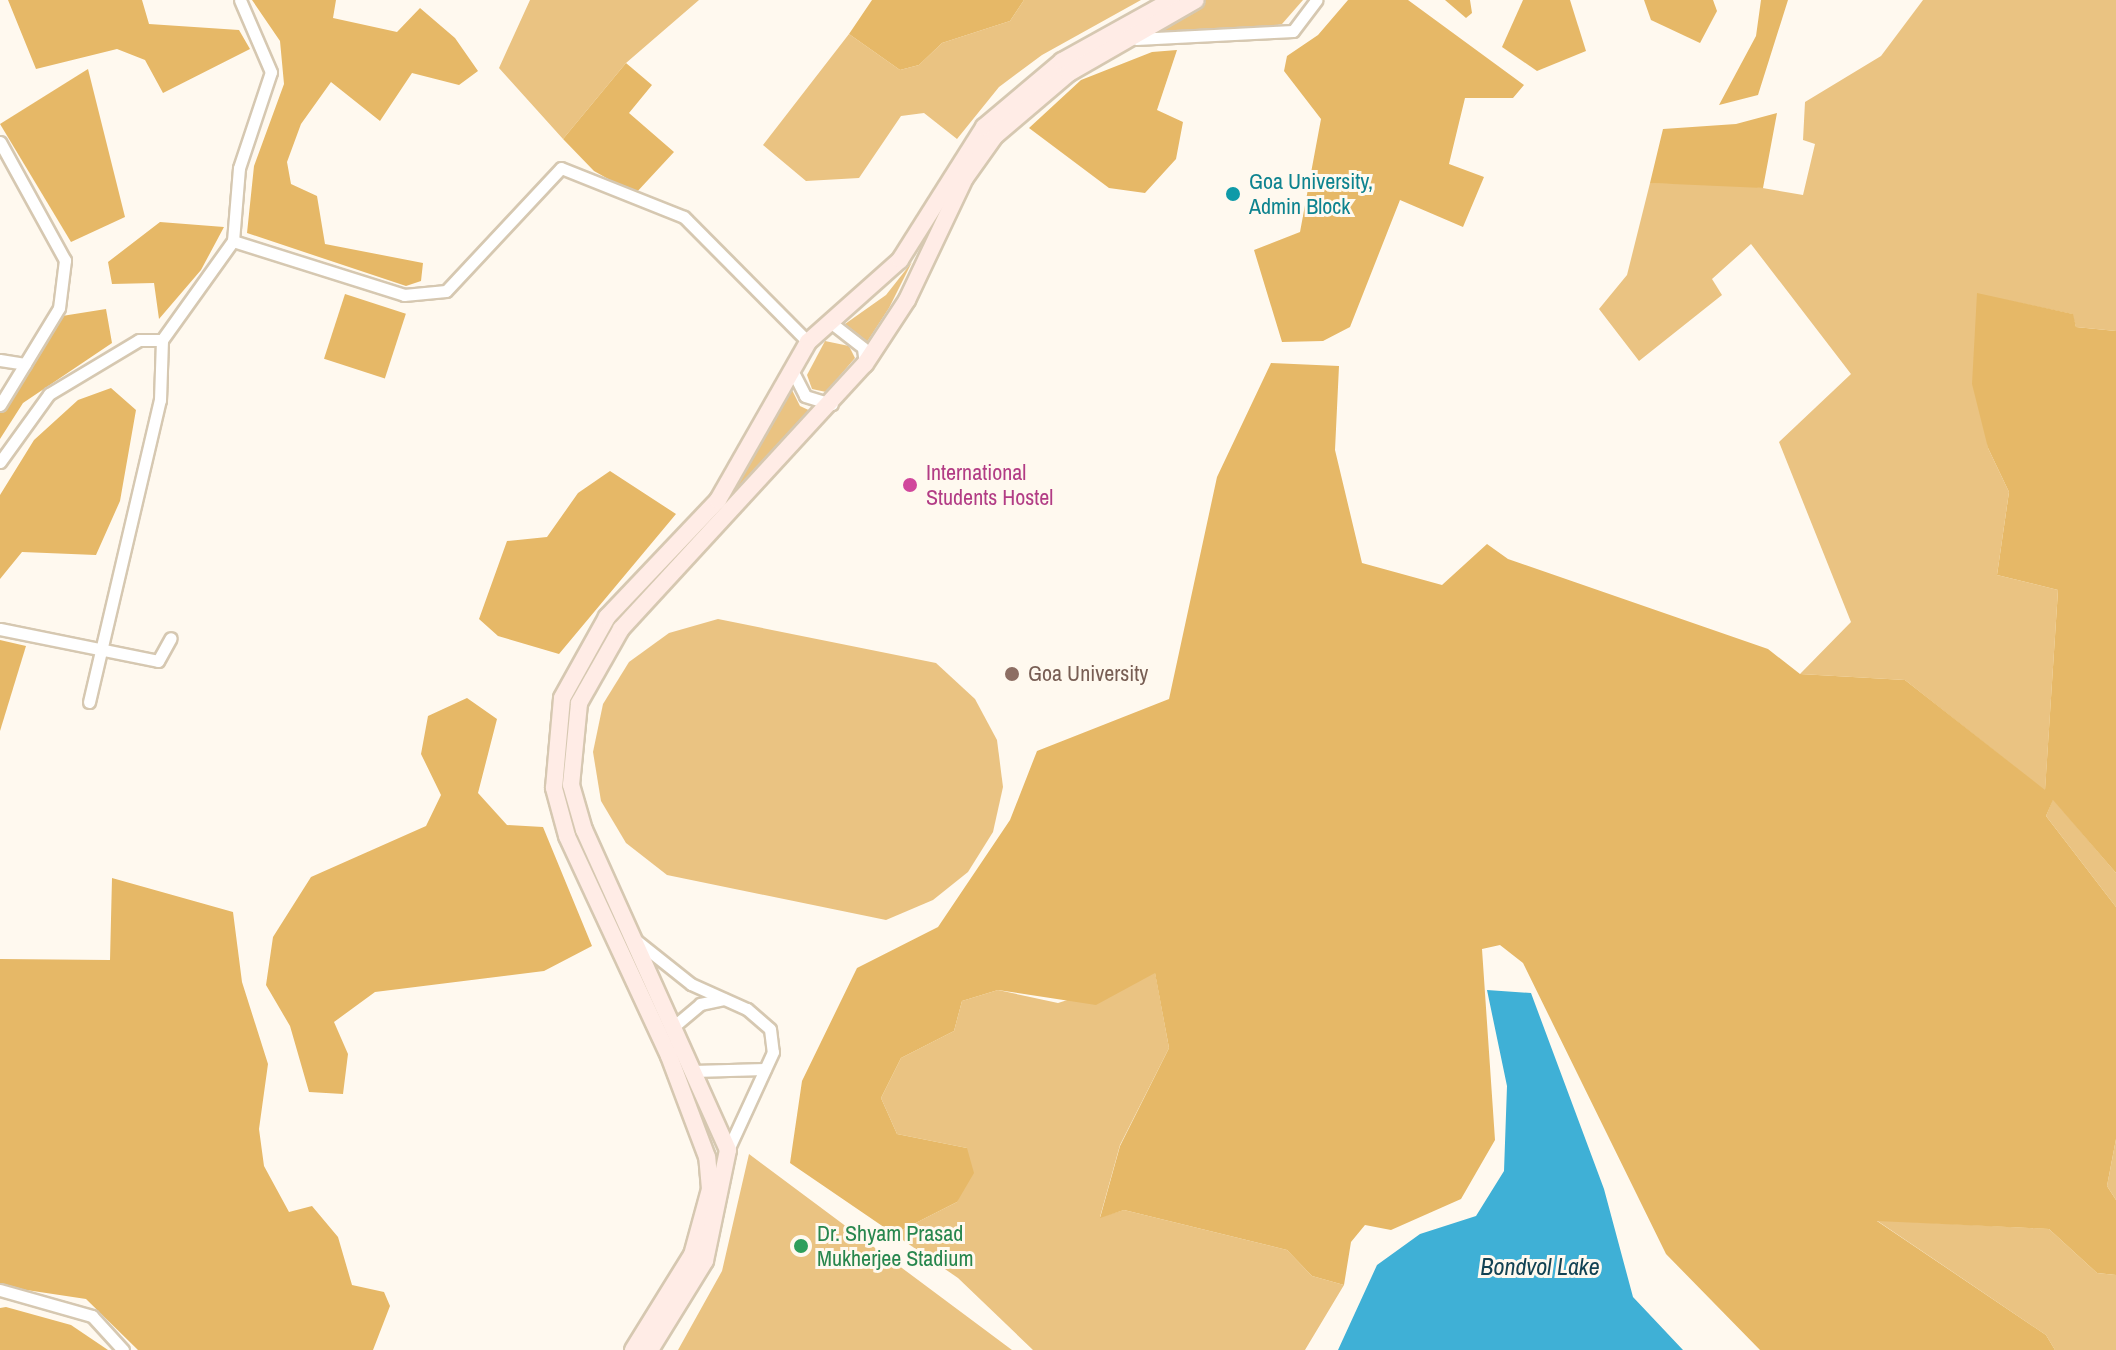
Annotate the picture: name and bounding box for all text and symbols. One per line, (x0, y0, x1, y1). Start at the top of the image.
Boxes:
place label: Goa University, Admin Block (1249, 168, 1373, 220)
marker: Goa University, Admin Block (1224, 185, 1242, 203)
place label: International Students Hostel (926, 459, 1053, 510)
marker: International Students Hostel (901, 476, 919, 494)
place label: Goa University (1028, 661, 1148, 687)
marker: Goa University (1003, 665, 1021, 683)
place label: Dr. Shyam Prasad Mukherjee Stadium (817, 1220, 973, 1272)
marker: Dr. Shyam Prasad Mukherjee Stadium (792, 1237, 810, 1255)
water label: Bondvol Lake (1480, 1253, 1600, 1281)

